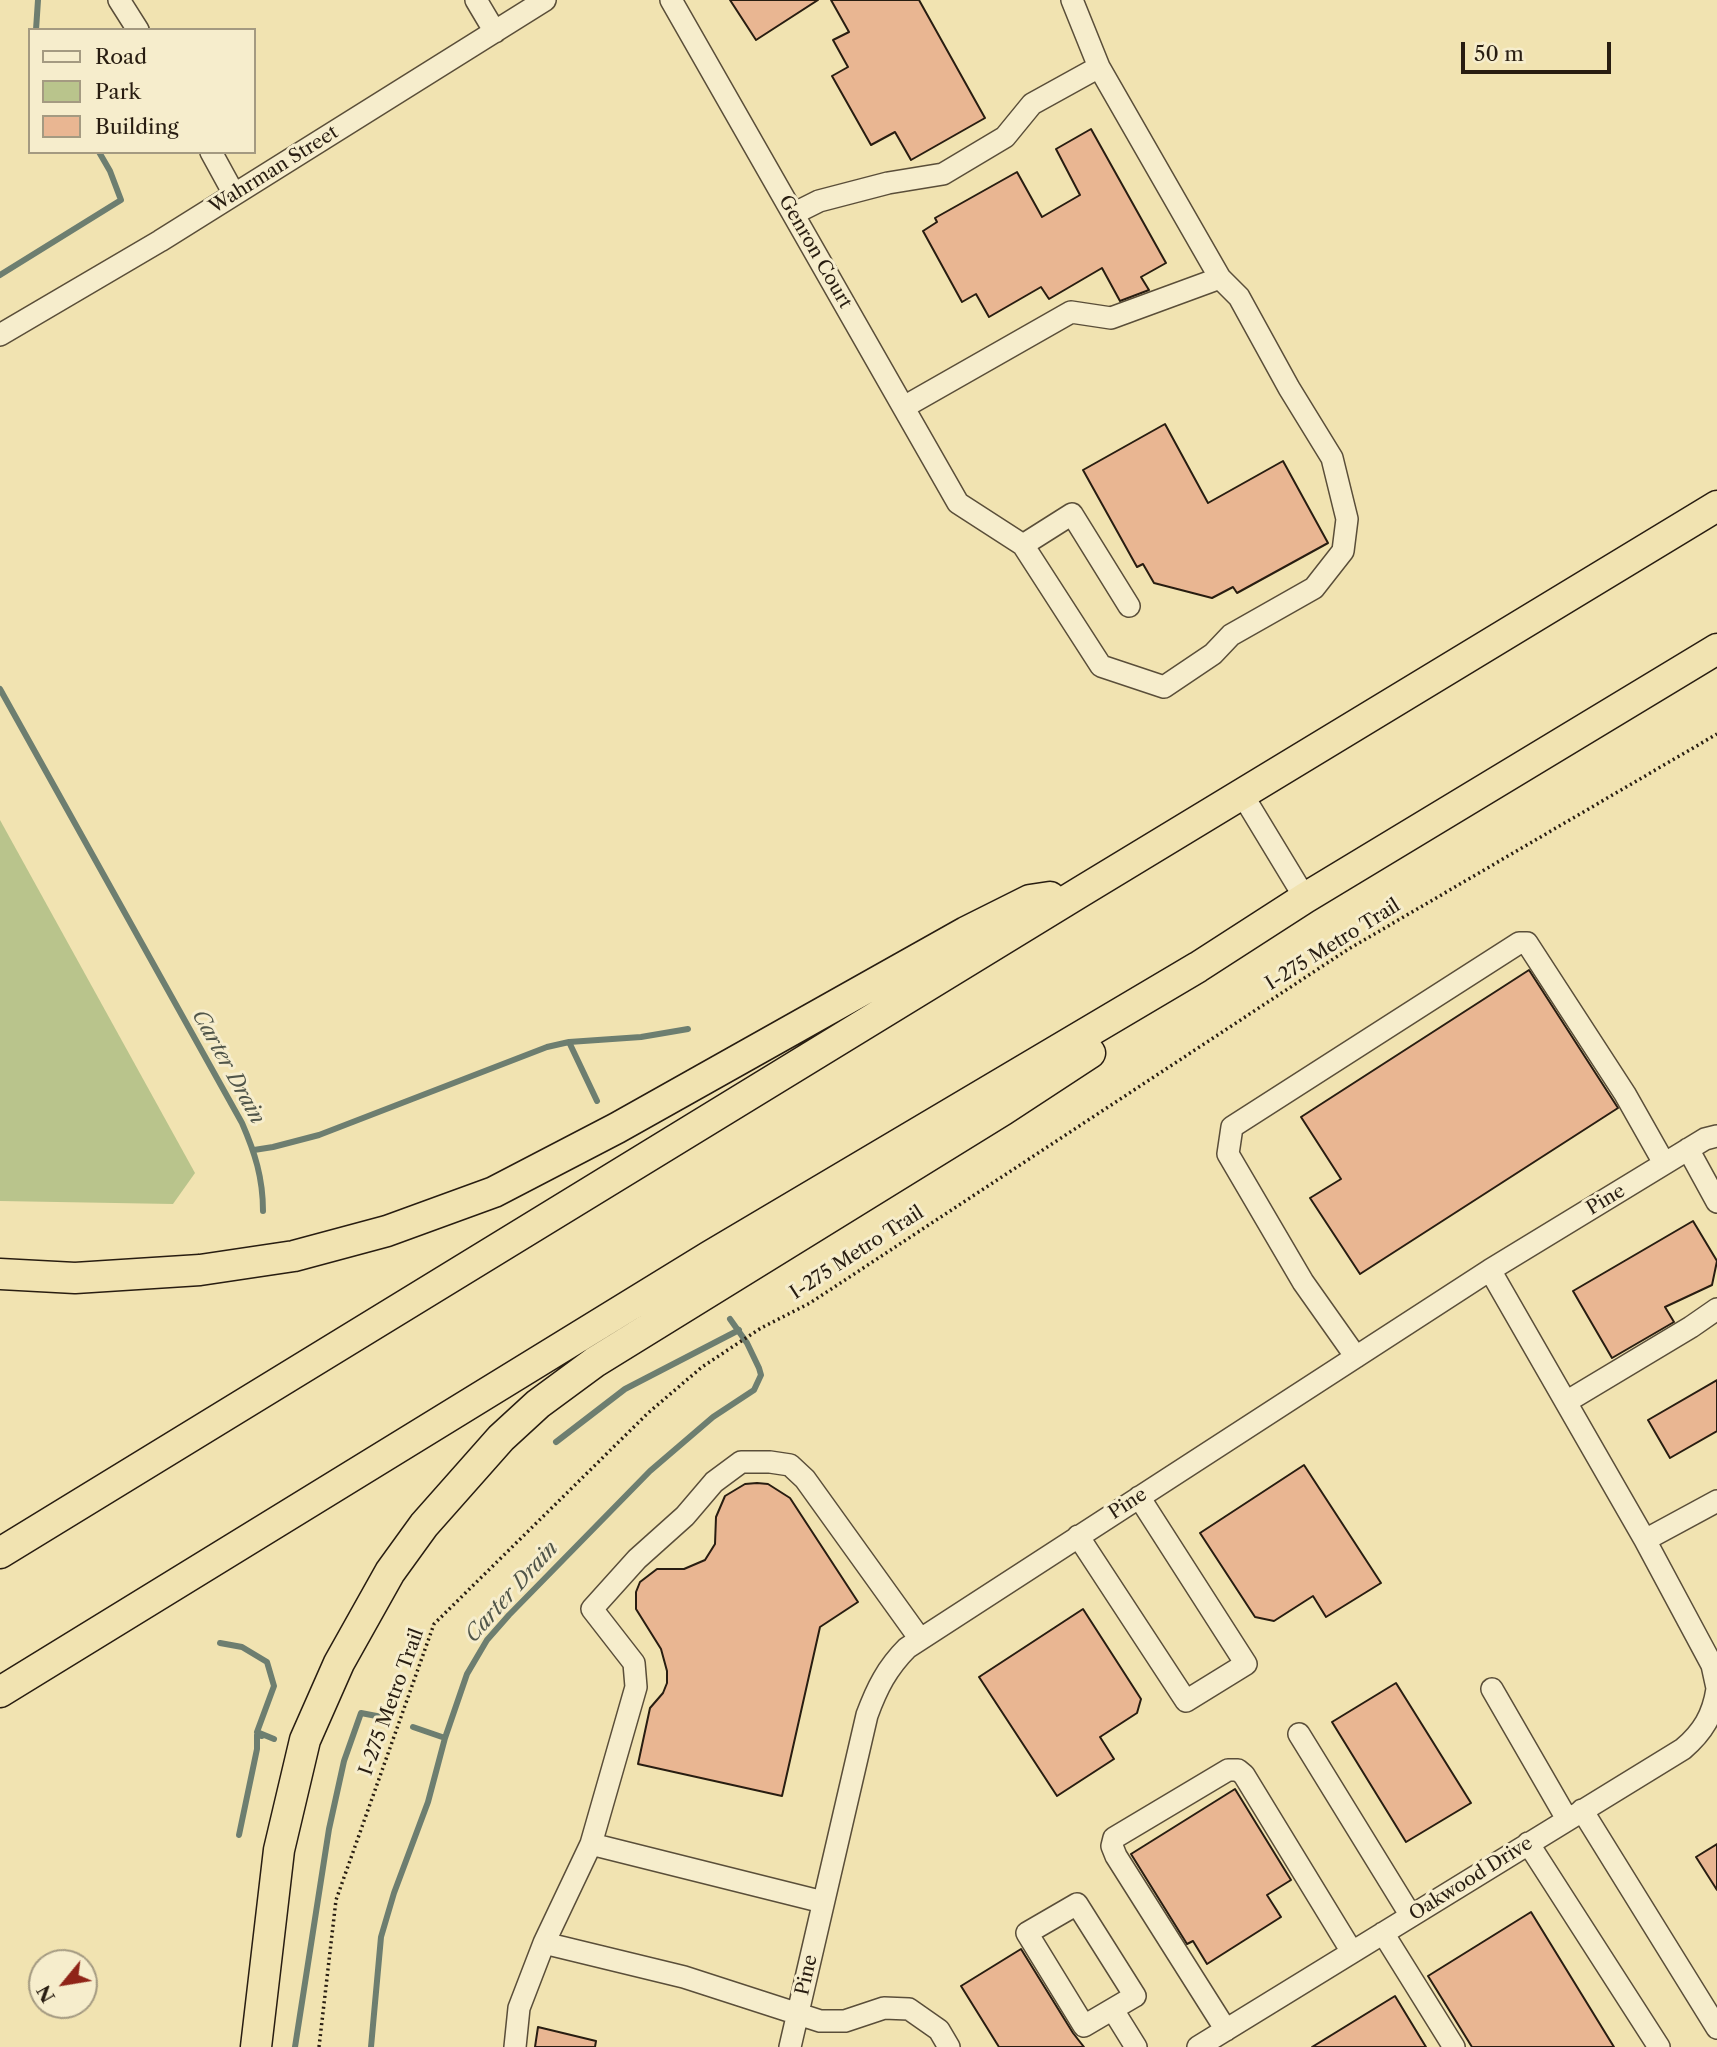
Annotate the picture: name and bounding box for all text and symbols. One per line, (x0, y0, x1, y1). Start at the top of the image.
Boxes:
legend (28, 28, 256, 154)
scale bar (1465, 28, 1616, 72)
text: 50 m (1474, 41, 1524, 66)
text: Road (95, 44, 147, 69)
text: Park (95, 79, 141, 104)
text: Building (95, 114, 179, 139)
street label: Wahrman Street (205, 121, 343, 219)
street label: Genron Court (773, 191, 857, 313)
street label: I-275 Metro Trail (1262, 894, 1404, 996)
water label: Carter Drain (186, 1005, 270, 1129)
street label: Pine (1583, 1180, 1629, 1220)
street label: I-275 Metro Trail (786, 1201, 928, 1305)
street label: Pine (1105, 1483, 1151, 1525)
water label: Carter Drain (460, 1536, 564, 1648)
street label: I-275 Metro Trail (355, 1626, 429, 1778)
street label: Oakwood Drive (1405, 1832, 1537, 1926)
north arrow (28, 1949, 98, 2019)
street label: Pine (791, 1953, 823, 1997)
text: N (32, 1981, 60, 2007)

